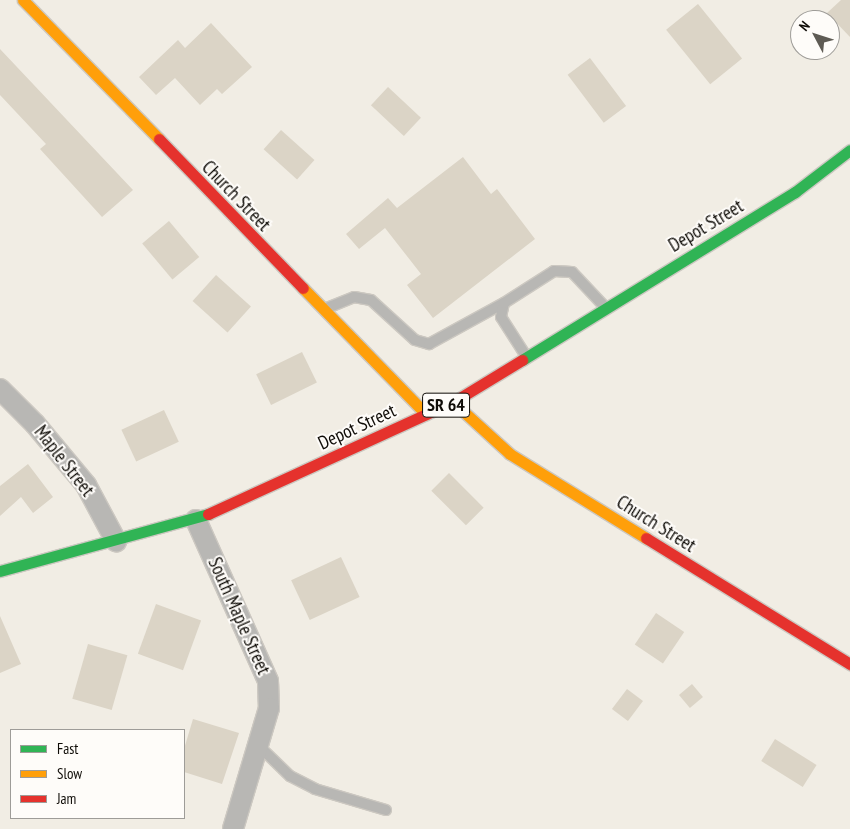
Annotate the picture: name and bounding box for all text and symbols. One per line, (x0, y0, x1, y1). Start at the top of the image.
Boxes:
north arrow (790, 10, 840, 60)
text: N (795, 17, 814, 35)
street label: Church Street (197, 156, 275, 236)
street label: Depot Street (665, 195, 747, 257)
road number: SR 64 (421, 390, 471, 420)
street label: Depot Street (315, 399, 399, 455)
street label: Maple Street (29, 421, 99, 501)
street label: Church Street (612, 491, 700, 557)
street label: South Maple Street (203, 554, 275, 678)
legend (10, 729, 185, 819)
text: Fast (57, 739, 78, 758)
text: Slow (57, 764, 82, 783)
text: Jam (57, 789, 76, 808)

